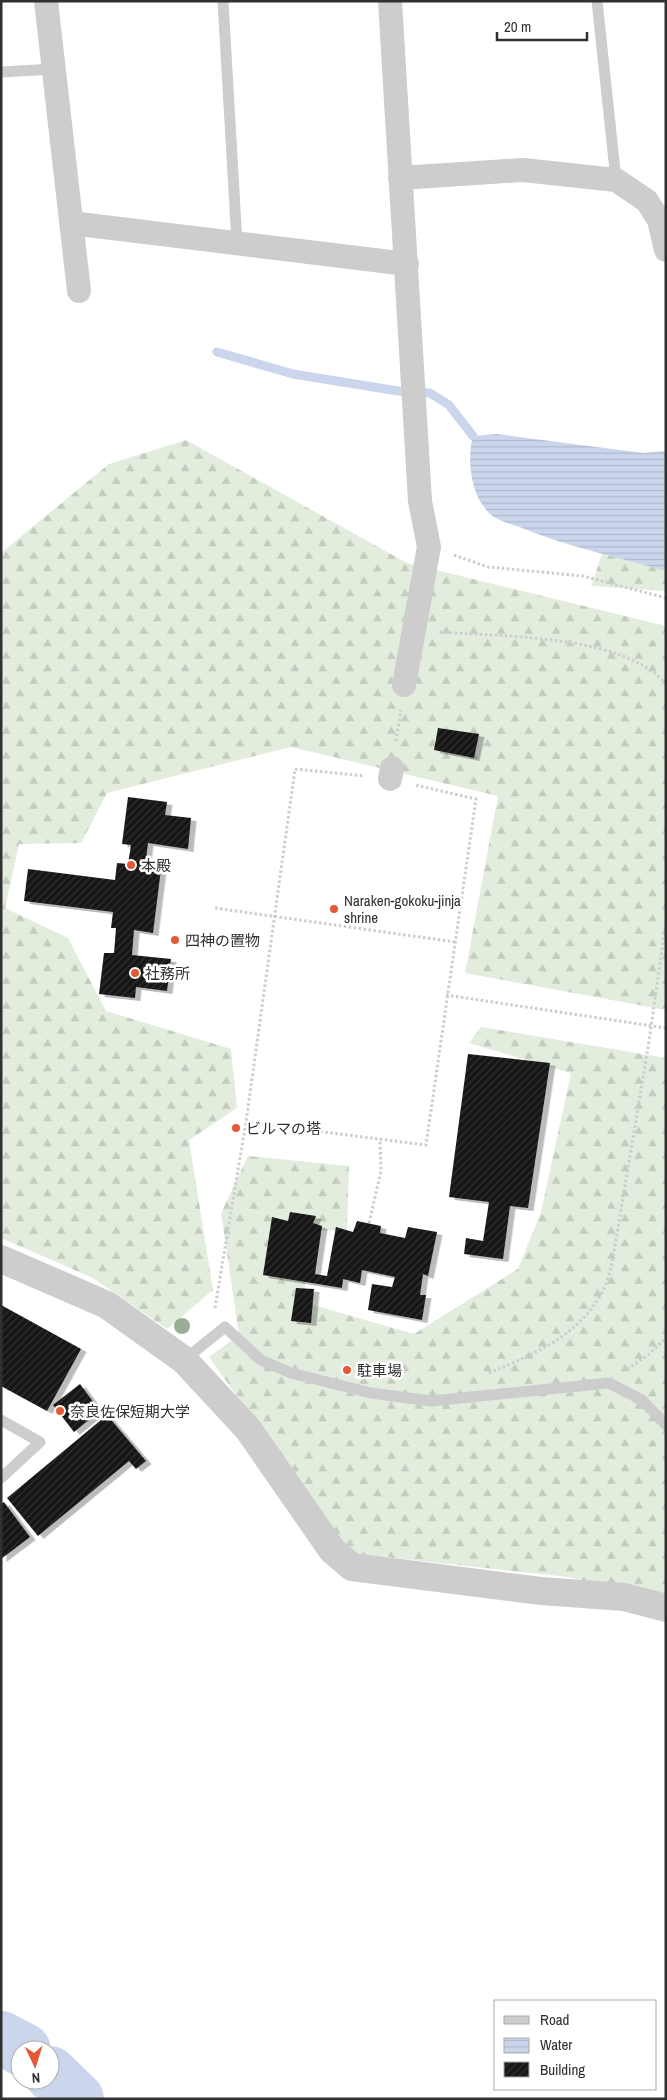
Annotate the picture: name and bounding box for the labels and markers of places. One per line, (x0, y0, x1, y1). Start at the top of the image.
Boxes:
place label: 本殿 (141, 855, 171, 876)
marker: 本殿 (125, 859, 137, 871)
place label: Naraken-gokoku-jinja shrine (344, 890, 461, 928)
marker: Naraken-gokoku-jinja shrine (328, 903, 340, 915)
place label: 四神の置物 (185, 930, 260, 951)
marker: 四神の置物 (169, 934, 181, 946)
place label: 社務所 (145, 963, 190, 984)
marker: 社務所 (129, 967, 141, 979)
place label: ビルマの塔 (246, 1118, 321, 1139)
marker: ビルマの塔 (230, 1122, 242, 1134)
place label: 駐車場 (357, 1360, 402, 1381)
marker: 駐車場 (341, 1364, 353, 1376)
place label: 奈良佐保短期大学 (70, 1401, 190, 1422)
marker: 奈良佐保短期大学 (54, 1405, 66, 1417)

